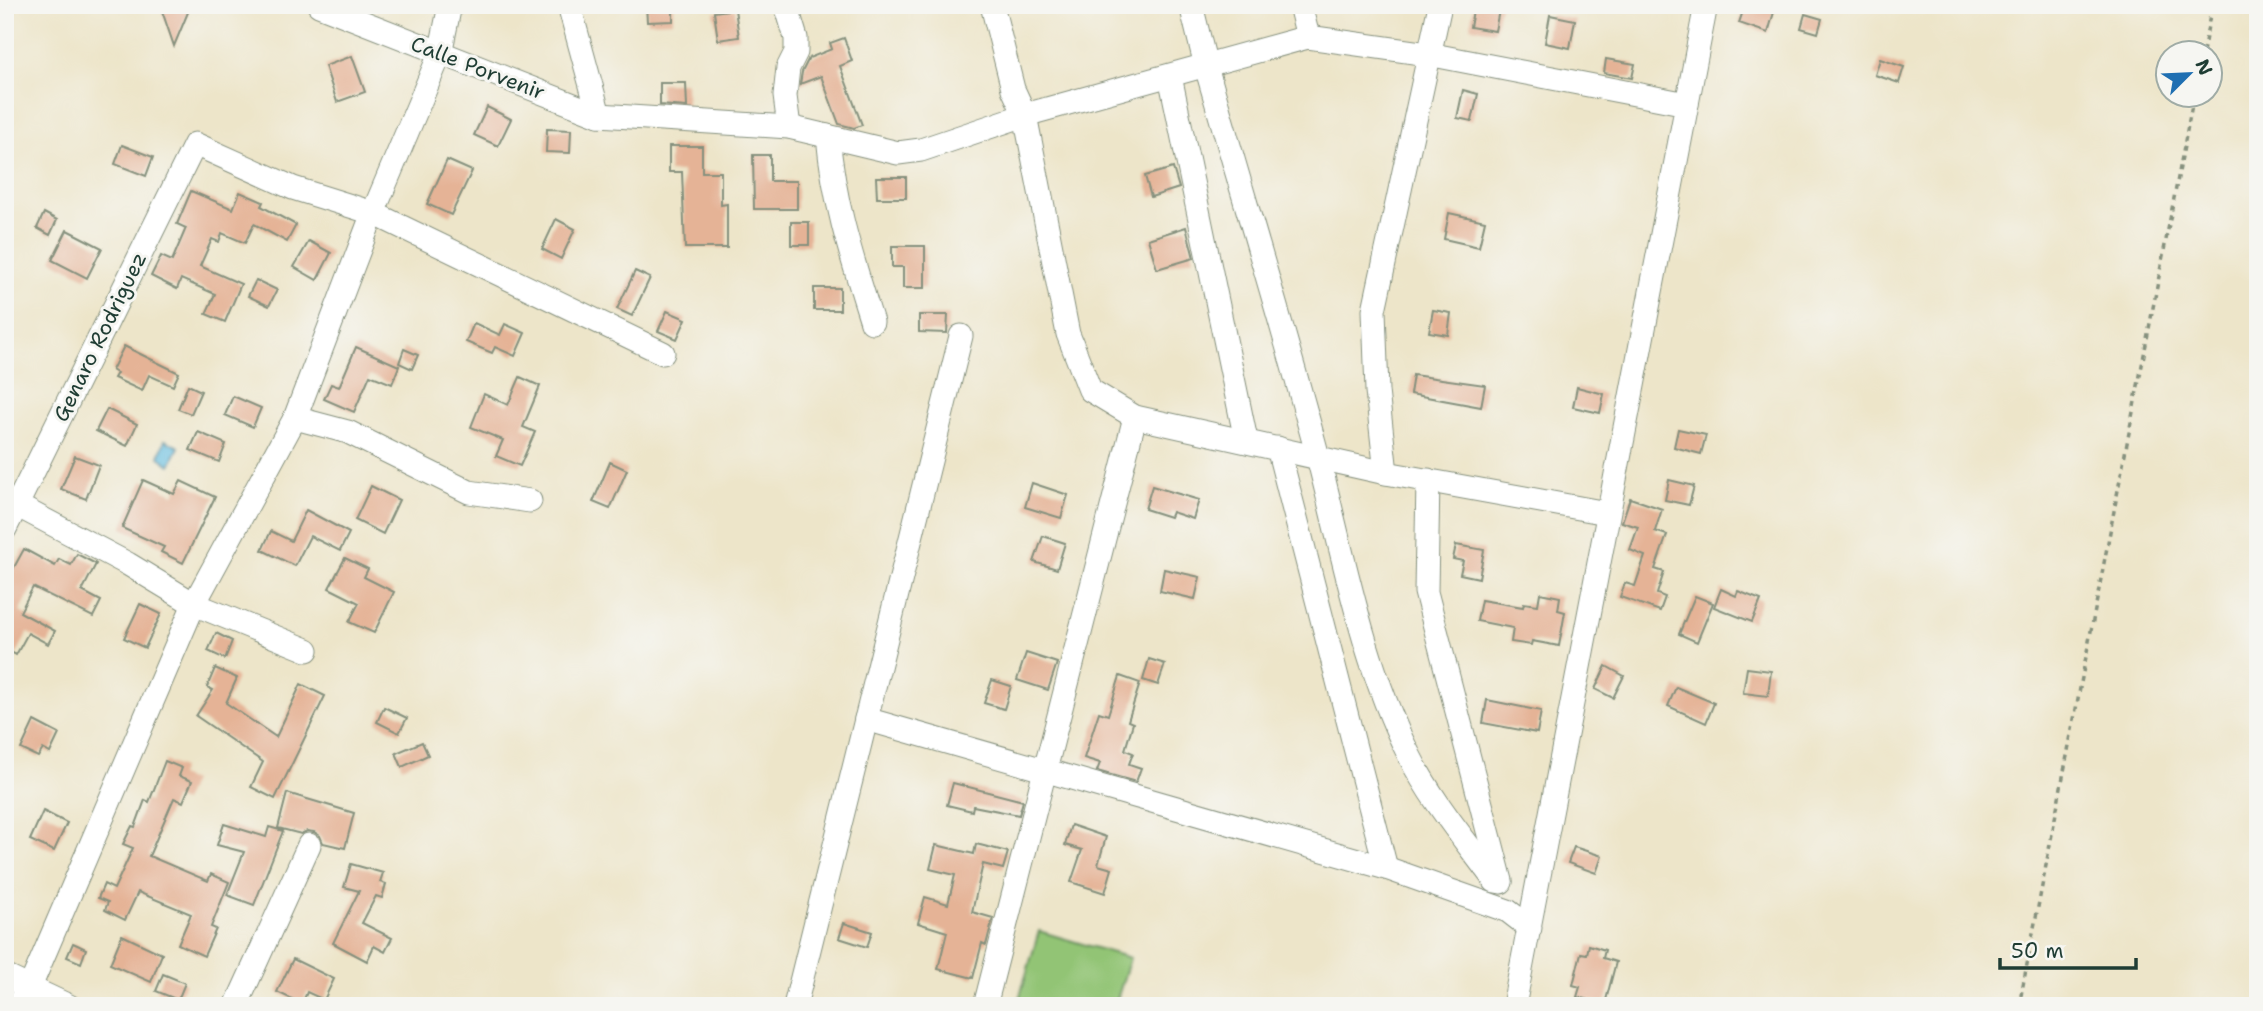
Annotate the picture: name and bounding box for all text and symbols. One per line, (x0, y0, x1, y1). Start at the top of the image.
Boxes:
street label: Calle Porvenir (407, 30, 549, 106)
north arrow (2154, 38, 2224, 108)
text: N (2190, 55, 2219, 79)
street label: Genaro Rodriguez (47, 248, 153, 426)
scale bar (2000, 927, 2137, 971)
text: 50 m (2011, 937, 2064, 965)

